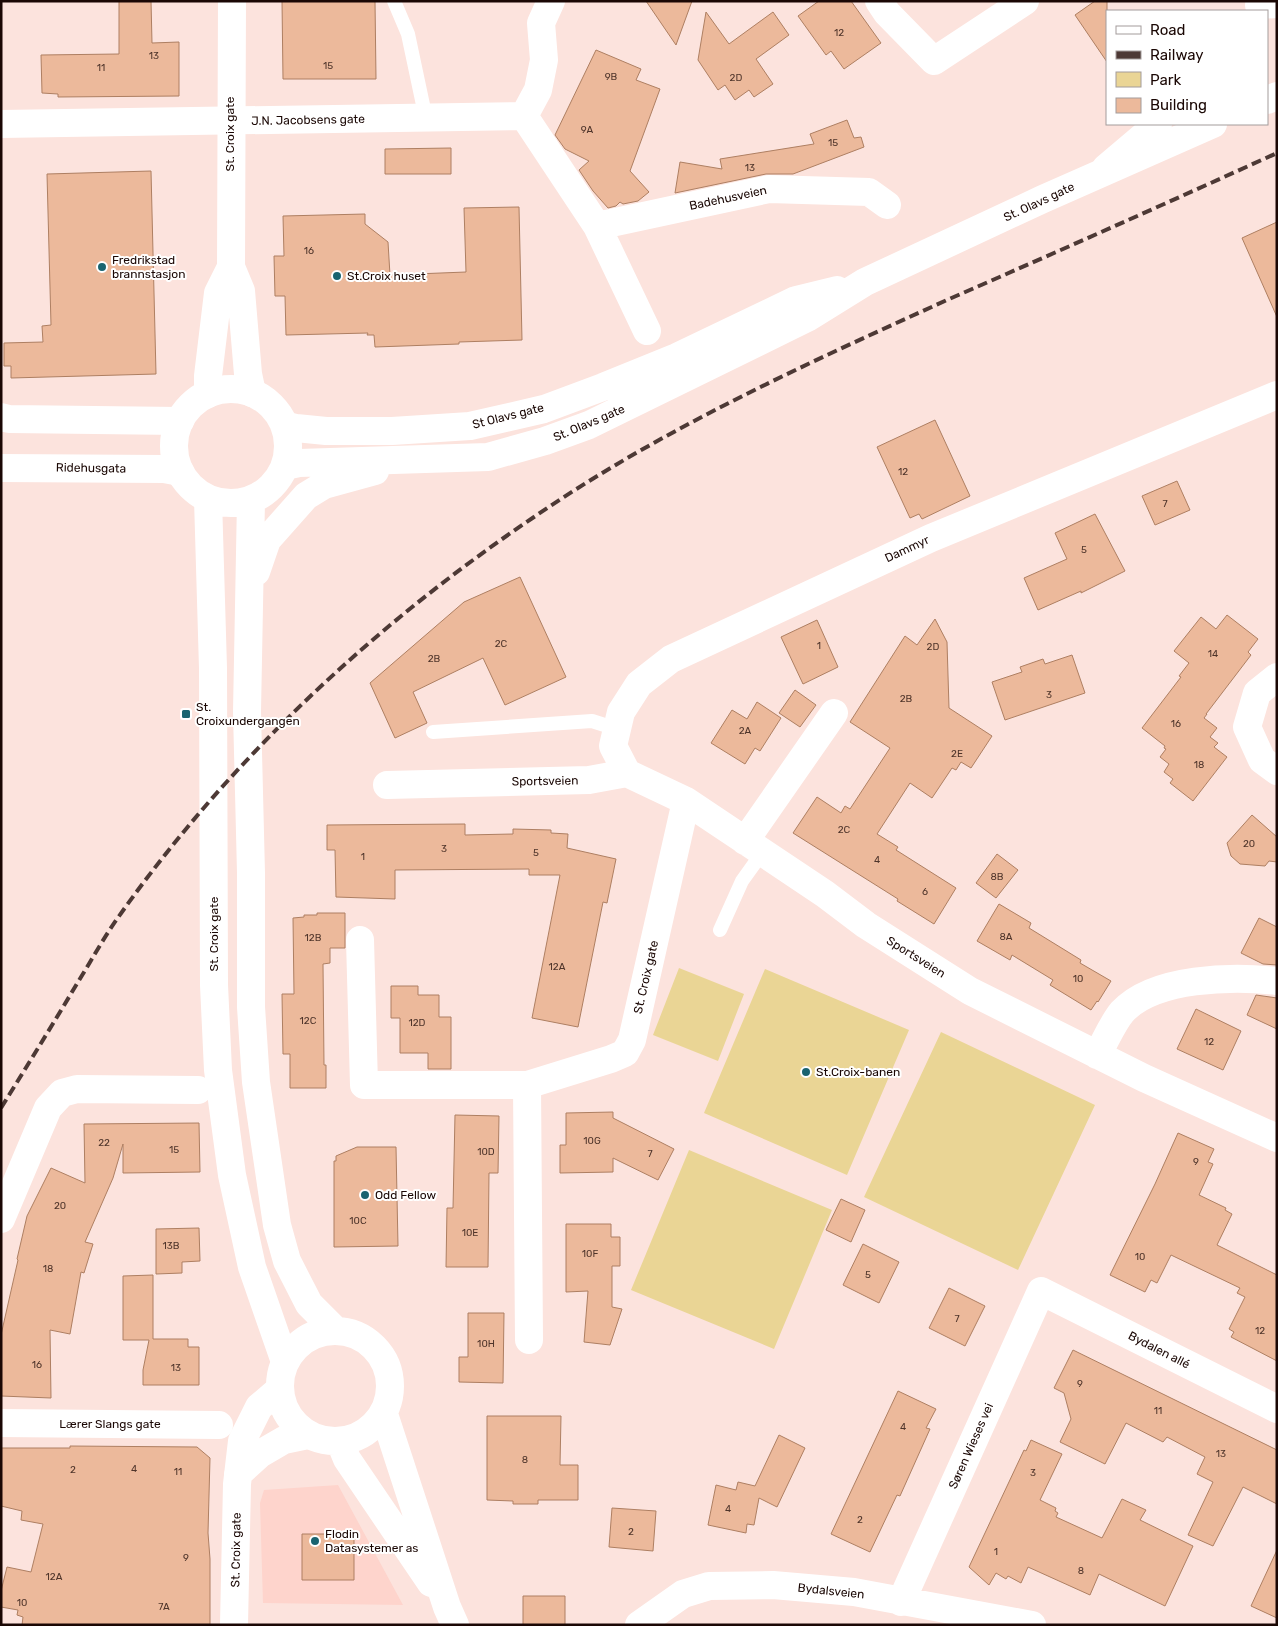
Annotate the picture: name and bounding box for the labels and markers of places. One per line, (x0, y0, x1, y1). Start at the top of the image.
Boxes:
place label: Fredrikstad brannstasjon (112, 253, 186, 281)
marker: Fredrikstad brannstasjon (96, 261, 108, 273)
place label: St.Croix huset (347, 269, 426, 283)
marker: St.Croix huset (331, 270, 343, 282)
place label: St. Croixundergangen (196, 700, 300, 728)
marker: St. Croixundergangen (180, 708, 192, 720)
place label: St.Croix-banen (816, 1065, 900, 1079)
marker: St.Croix-banen (800, 1066, 812, 1078)
place label: Odd Fellow (375, 1188, 436, 1202)
marker: Odd Fellow (359, 1189, 371, 1201)
place label: Flodin Datasystemer as (325, 1527, 418, 1555)
marker: Flodin Datasystemer as (309, 1535, 321, 1547)

